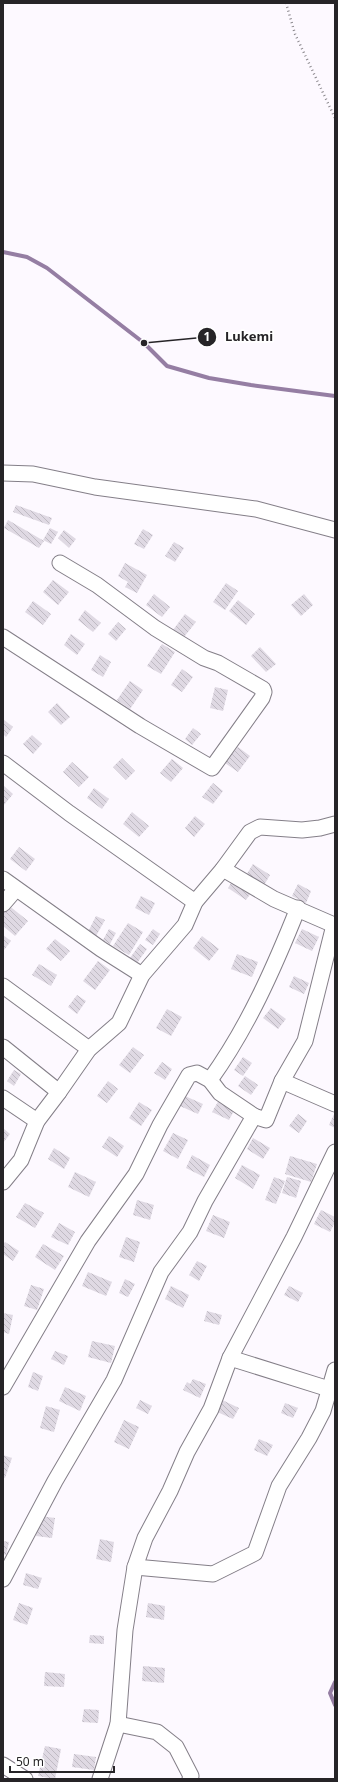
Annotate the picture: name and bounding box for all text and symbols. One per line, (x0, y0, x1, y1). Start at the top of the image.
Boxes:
callout: Lukemi (197, 324, 281, 349)
text: Lukemi (225, 327, 273, 345)
text: 1 (204, 328, 210, 345)
scale bar (10, 1748, 114, 1774)
text: 50 m (16, 1753, 44, 1770)

